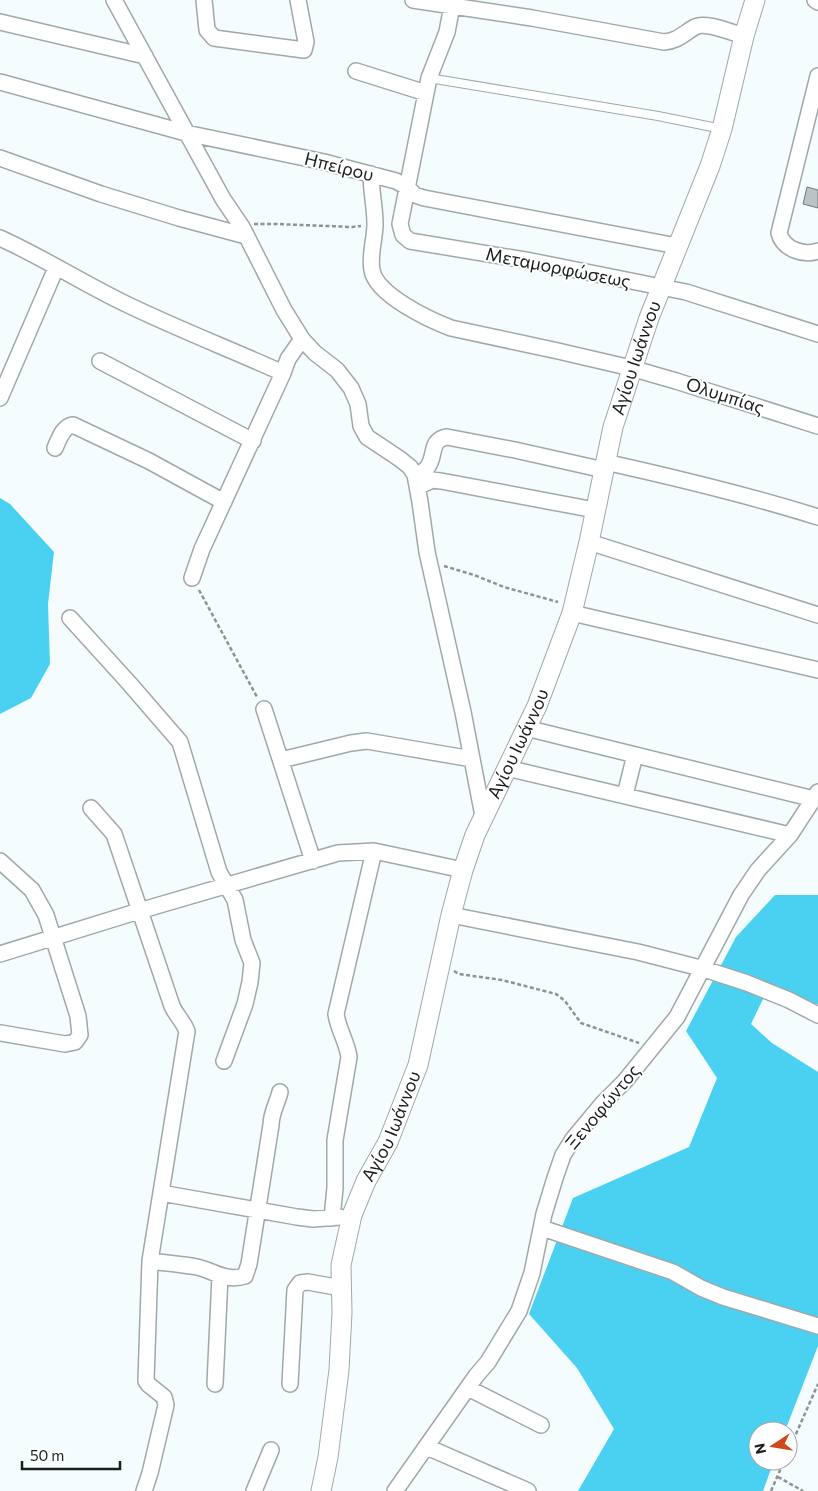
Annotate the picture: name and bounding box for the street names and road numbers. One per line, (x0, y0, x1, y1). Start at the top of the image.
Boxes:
street label: Ηπείρου (302, 147, 376, 185)
street label: Μεταμορφώσεως (484, 242, 633, 292)
street label: Αγίου Ιωάννου (606, 297, 665, 417)
street label: Ολυμπίας (684, 372, 767, 418)
street label: Αγίου Ιωάννου (482, 685, 552, 802)
street label: Ξενοφώντος (560, 1059, 644, 1153)
street label: Αγίου Ιωάννου (356, 1067, 425, 1185)

